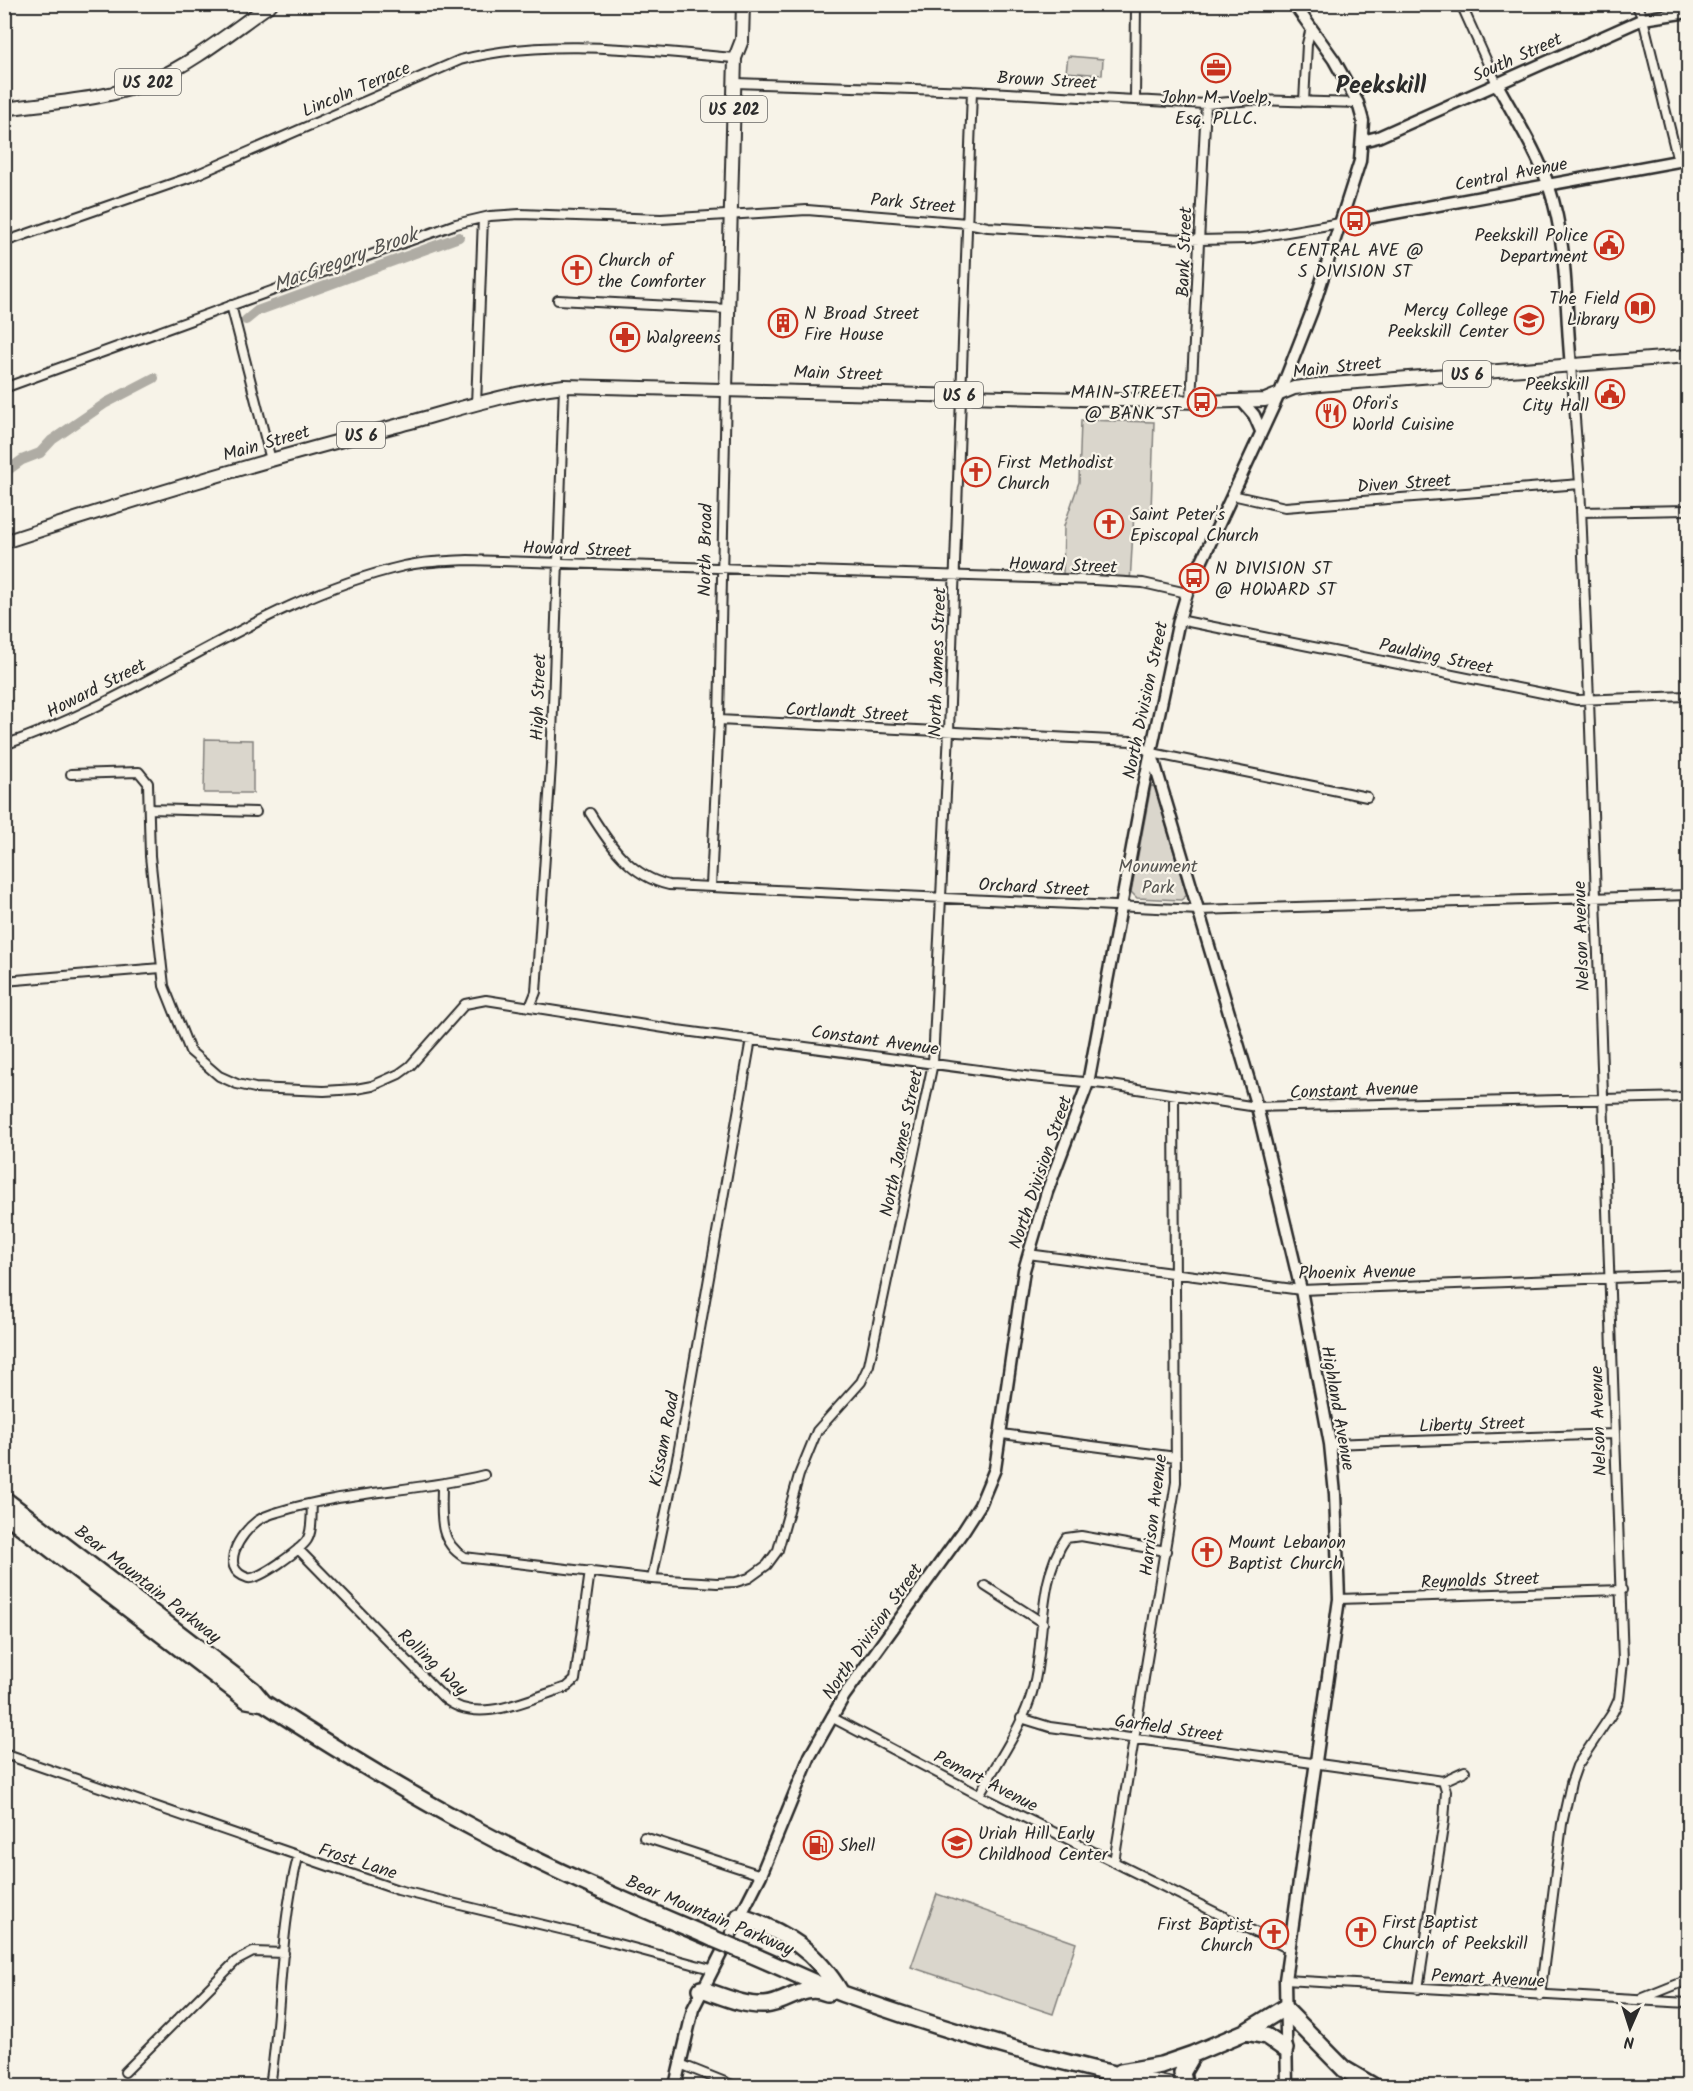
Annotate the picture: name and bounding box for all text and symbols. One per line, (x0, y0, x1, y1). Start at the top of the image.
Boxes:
street label: South Street (1468, 25, 1568, 91)
office icon: John M. Voelp, Esq. PLLC. (1200, 52, 1232, 84)
street label: Lincoln Terrace (298, 55, 415, 126)
street label: Brown Street (996, 64, 1099, 99)
district label: Peekskill (1336, 67, 1427, 106)
road number: US 202 (115, 69, 181, 95)
place label: John M. Voelp, Esq. PLLC. (1160, 84, 1272, 134)
road number: US 202 (701, 96, 767, 122)
street label: Central Avenue (1452, 150, 1570, 201)
street label: Park Street (869, 186, 958, 223)
street label: Bank Street (1169, 205, 1202, 298)
bus stop icon: CENTRAL AVE @ S DIVISION ST (1339, 205, 1371, 237)
water label: MacGregory Brook (269, 219, 425, 302)
place label: Peekskill Police Department (1474, 222, 1589, 272)
public building icon: Peekskill Police Department (1593, 229, 1625, 261)
place label: CENTRAL AVE @ S DIVISION ST (1286, 237, 1424, 287)
place label: Church of the Comforter (598, 247, 706, 297)
church icon: Church of the Comforter (561, 254, 593, 286)
place label: The Field Library (1549, 285, 1620, 335)
library icon: The Field Library (1624, 292, 1656, 324)
place label: Mercy College Peekskill Center (1388, 297, 1509, 347)
place label: N Broad Street Fire House (804, 300, 920, 350)
school or university icon: Mercy College Peekskill Center (1513, 304, 1545, 336)
building icon: N Broad Street Fire House (767, 307, 799, 339)
pharmacy icon: Walgreens (609, 321, 641, 353)
place label: Walgreens (646, 324, 721, 353)
street label: Main Street (1291, 349, 1384, 388)
street label: Main Street (793, 358, 884, 391)
road number: US 6 (1443, 361, 1491, 387)
place label: Peekskill City Hall (1522, 371, 1590, 421)
public building icon: Peekskill City Hall (1594, 378, 1626, 410)
place label: MAIN STREET @ BANK ST (1070, 379, 1182, 429)
road number: US 6 (935, 382, 983, 408)
bus stop icon: MAIN STREET @ BANK ST (1186, 386, 1218, 418)
place label: Ofori's World Cuisine (1352, 390, 1454, 440)
restaurant icon: Ofori's World Cuisine (1315, 397, 1347, 429)
street label: Main Street (219, 418, 314, 471)
road number: US 6 (337, 422, 385, 448)
place label: First Methodist Church (997, 449, 1115, 499)
church icon: First Methodist Church (960, 456, 992, 488)
street label: Diven Street (1356, 467, 1453, 502)
place label: Saint Peter's Episcopal Church (1130, 501, 1259, 551)
street label: North Broad (691, 502, 722, 597)
church icon: Saint Peter's Episcopal Church (1093, 508, 1125, 540)
street label: Howard Street (522, 534, 633, 567)
street label: Howard Street (1008, 550, 1119, 583)
place label: N DIVISION ST @ HOWARD ST (1215, 555, 1338, 605)
bus stop icon: N DIVISION ST @ HOWARD ST (1178, 562, 1210, 594)
street label: North James Street (921, 586, 956, 737)
street label: North Division Street (1116, 618, 1178, 782)
street label: Paulding Street (1376, 631, 1496, 684)
street label: Howard Street (42, 651, 153, 727)
street label: High Street (523, 652, 556, 741)
street label: Cortlandt Street (785, 696, 910, 731)
park label: Monument Park (1118, 853, 1199, 903)
street label: Orchard Street (978, 871, 1091, 906)
street label: Nelson Avenue (1566, 880, 1599, 992)
street label: Constant Avenue (809, 1018, 940, 1065)
street label: North James Street (873, 1066, 932, 1220)
street label: Constant Avenue (1289, 1075, 1419, 1108)
street label: North Division Street (1002, 1091, 1082, 1253)
street label: Phoenix Avenue (1298, 1258, 1416, 1289)
street label: Highland Avenue (1311, 1344, 1362, 1473)
street label: Nelson Avenue (1583, 1365, 1616, 1477)
street label: Kissam Road (642, 1388, 689, 1489)
street label: Liberty Street (1419, 1409, 1526, 1442)
street label: Harrison Avenue (1133, 1453, 1176, 1578)
street label: Bear Mountain Parkway (67, 1518, 227, 1652)
place label: Mount Lebanon Baptist Church (1228, 1529, 1346, 1579)
church icon: Mount Lebanon Baptist Church (1191, 1536, 1223, 1568)
street label: North Division Street (815, 1557, 932, 1706)
street label: Reynolds Street (1420, 1565, 1541, 1598)
street label: Rolling Way (390, 1622, 474, 1704)
street label: Garfield Street (1113, 1708, 1226, 1752)
street label: Pemart Avenue (928, 1744, 1043, 1821)
place label: Uriah Hill Early Childhood Center (978, 1820, 1109, 1870)
school or university icon: Uriah Hill Early Childhood Center (941, 1827, 973, 1859)
fuel station icon: Shell (802, 1829, 834, 1861)
place label: Shell (839, 1832, 876, 1861)
street label: Frost Lane (314, 1836, 401, 1889)
street label: Bear Mountain Parkway (621, 1868, 798, 1965)
place label: First Baptist Church of Peekskill (1382, 1909, 1528, 1959)
place label: First Baptist Church (1157, 1911, 1254, 1961)
church icon: First Baptist Church of Peekskill (1345, 1916, 1377, 1948)
church icon: First Baptist Church (1258, 1918, 1290, 1950)
street label: Pemart Avenue (1430, 1962, 1545, 1997)
north arrow (1600, 1998, 1660, 2058)
text: N (1624, 2029, 1635, 2054)

